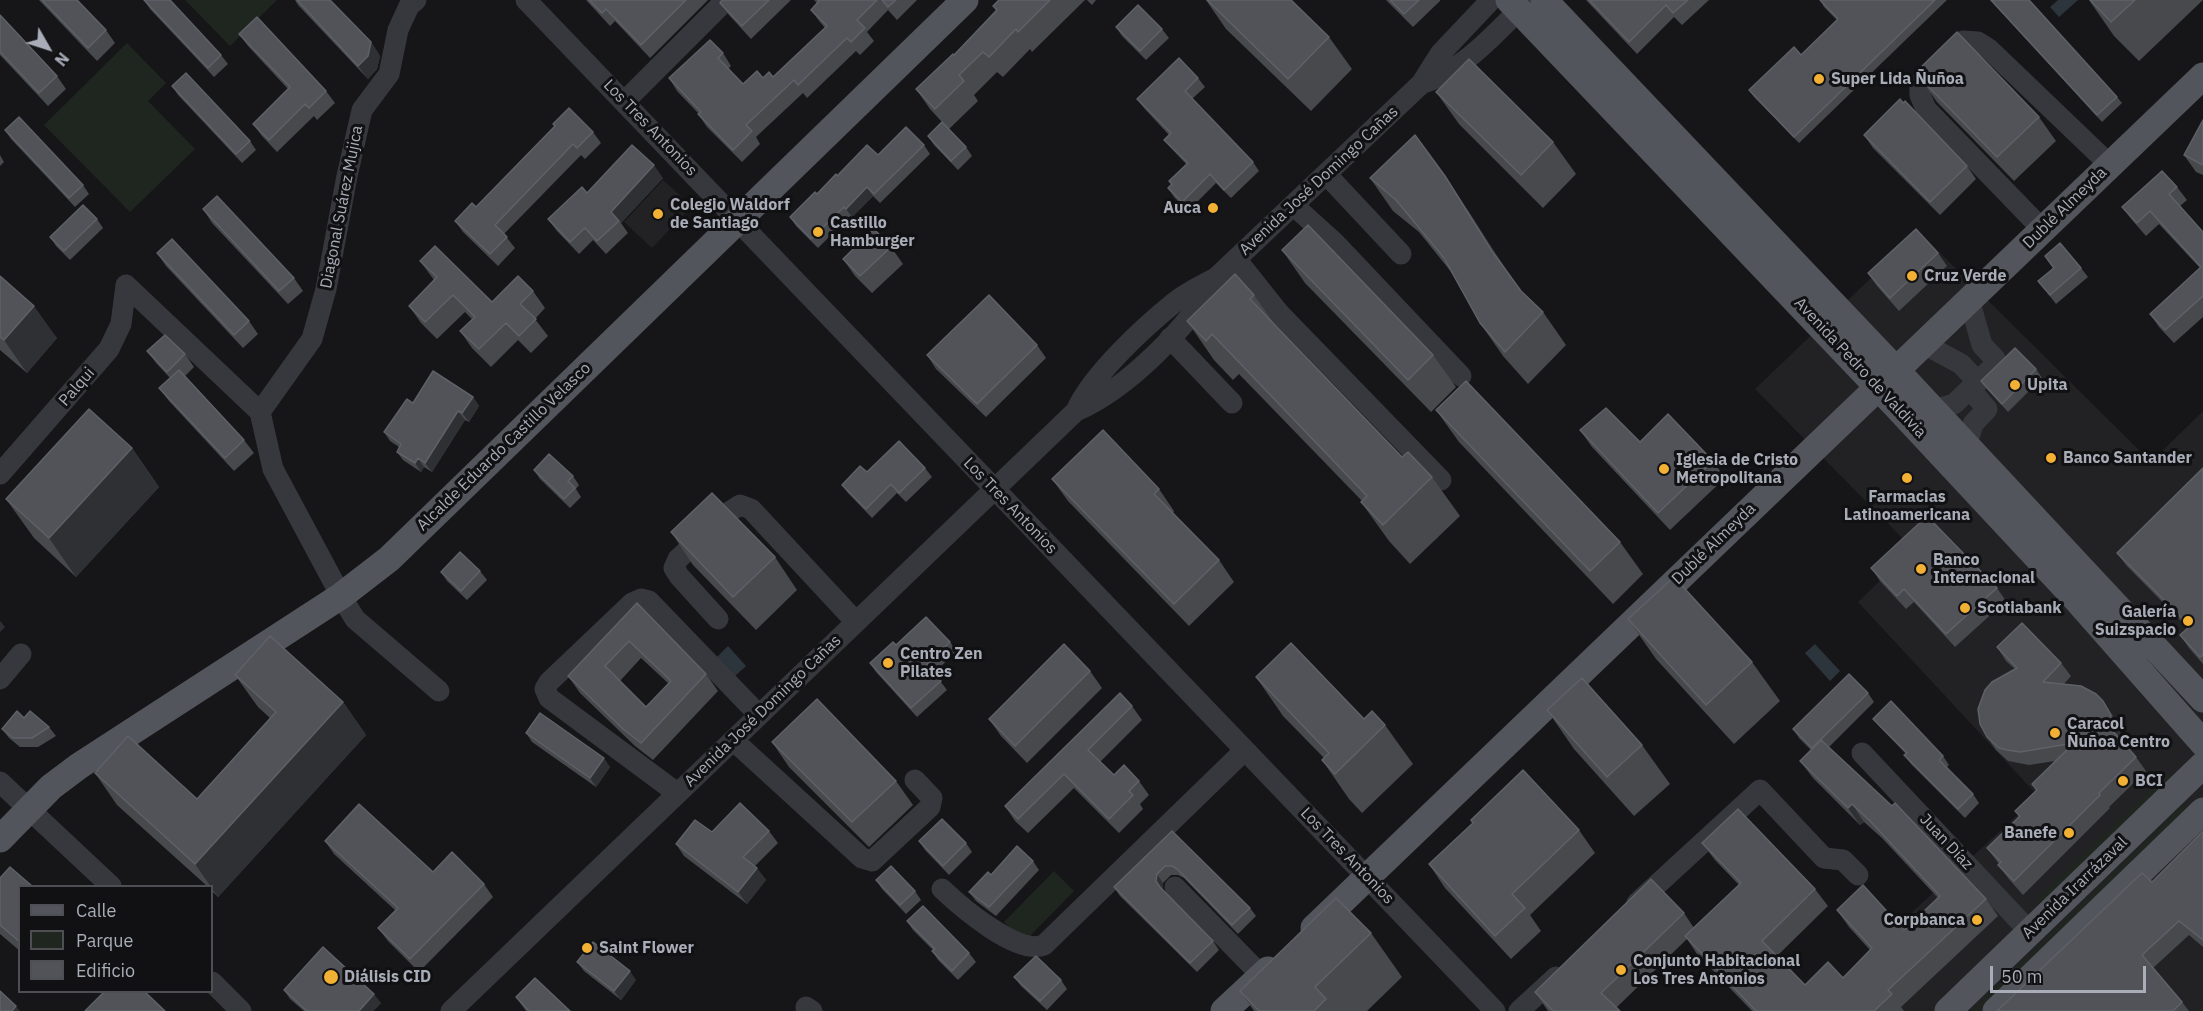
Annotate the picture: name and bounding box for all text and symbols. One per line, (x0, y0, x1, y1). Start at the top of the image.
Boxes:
north arrow (18, 18, 78, 78)
text: N (51, 49, 73, 70)
place label: Super Lida Ñuñoa (1831, 69, 1964, 89)
marker: Super Lida Ñuñoa (1812, 72, 1826, 86)
street label: Los Tres Antonios (599, 76, 701, 180)
street label: Avenida José Domingo Cañas (1236, 102, 1402, 260)
street label: Diagonal Suárez Mujica (317, 124, 367, 290)
street label: Dublé Almeyda (2019, 163, 2111, 253)
place label: Colegio Waldorf de Santiago (670, 195, 790, 233)
place label: Auca (1163, 198, 1201, 218)
marker: Auca (1206, 201, 1220, 215)
marker: Colegio Waldorf de Santiago (651, 207, 665, 221)
place label: Castillo Hamburger (830, 213, 915, 251)
marker: Castillo Hamburger (811, 225, 825, 239)
place label: Cruz Verde (1924, 266, 2006, 286)
marker: Cruz Verde (1905, 269, 1919, 283)
street label: Avenida Pedro de Valdivia (1790, 294, 1930, 442)
street label: Alcalde Eduardo Castillo Velasco (413, 359, 595, 535)
street label: Palqui (55, 364, 99, 410)
place label: Upita (2027, 375, 2068, 395)
marker: Upita (2008, 378, 2022, 392)
place label: Banco Santander (2063, 448, 2192, 468)
place label: Iglesia de Cristo Metropolitana (1676, 450, 1798, 488)
marker: Banco Santander (2044, 451, 2058, 465)
street label: Los Tres Antonios (959, 454, 1061, 558)
marker: Iglesia de Cristo Metropolitana (1657, 462, 1671, 476)
marker: Farmacias Latinoamericana (1900, 471, 1914, 485)
place label: Farmacias Latinoamericana (1844, 487, 1970, 525)
street label: Dublé Almeyda (1668, 499, 1760, 589)
place label: Banco Internacional (1933, 550, 2035, 588)
marker: Banco Internacional (1914, 562, 1928, 576)
place label: Scotiabank (1977, 598, 2062, 618)
marker: Scotiabank (1958, 601, 1972, 615)
place label: Galería Suizspacio (2095, 602, 2176, 640)
marker: Galería Suizspacio (2181, 614, 2195, 628)
street label: Avenida José Domingo Cañas (681, 631, 845, 791)
place label: Centro Zen Pilates (900, 644, 982, 682)
marker: Centro Zen Pilates (881, 656, 895, 670)
place label: Caracol Ñuñoa Centro (2067, 714, 2170, 752)
marker: Caracol Ñuñoa Centro (2048, 726, 2062, 740)
place label: BCI (2135, 771, 2163, 791)
marker: BCI (2116, 774, 2130, 788)
street label: Los Tres Antonios (1296, 804, 1398, 908)
street label: Juan Díaz (1915, 810, 1977, 874)
place label: Banefe (2004, 823, 2057, 843)
marker: Banefe (2062, 826, 2076, 840)
street label: Avenida Irarrázaval (2018, 833, 2132, 943)
legend (18, 885, 213, 993)
text: Calle (76, 899, 116, 922)
place label: Corpbanca (1884, 910, 1965, 930)
marker: Corpbanca (1970, 913, 1984, 927)
text: Parque (76, 929, 133, 952)
place label: Saint Flower (599, 938, 694, 958)
marker: Saint Flower (580, 941, 594, 955)
place label: Conjunto Habitacional Los Tres Antonios (1633, 951, 1800, 989)
scale bar (1993, 954, 2149, 992)
text: Edificio (76, 959, 135, 982)
marker: Conjunto Habitacional Los Tres Antonios (1614, 963, 1628, 977)
text: 50 m (2001, 965, 2043, 988)
place label: Diálisis CID (344, 967, 431, 987)
marker: Diálisis CID (322, 968, 340, 986)

